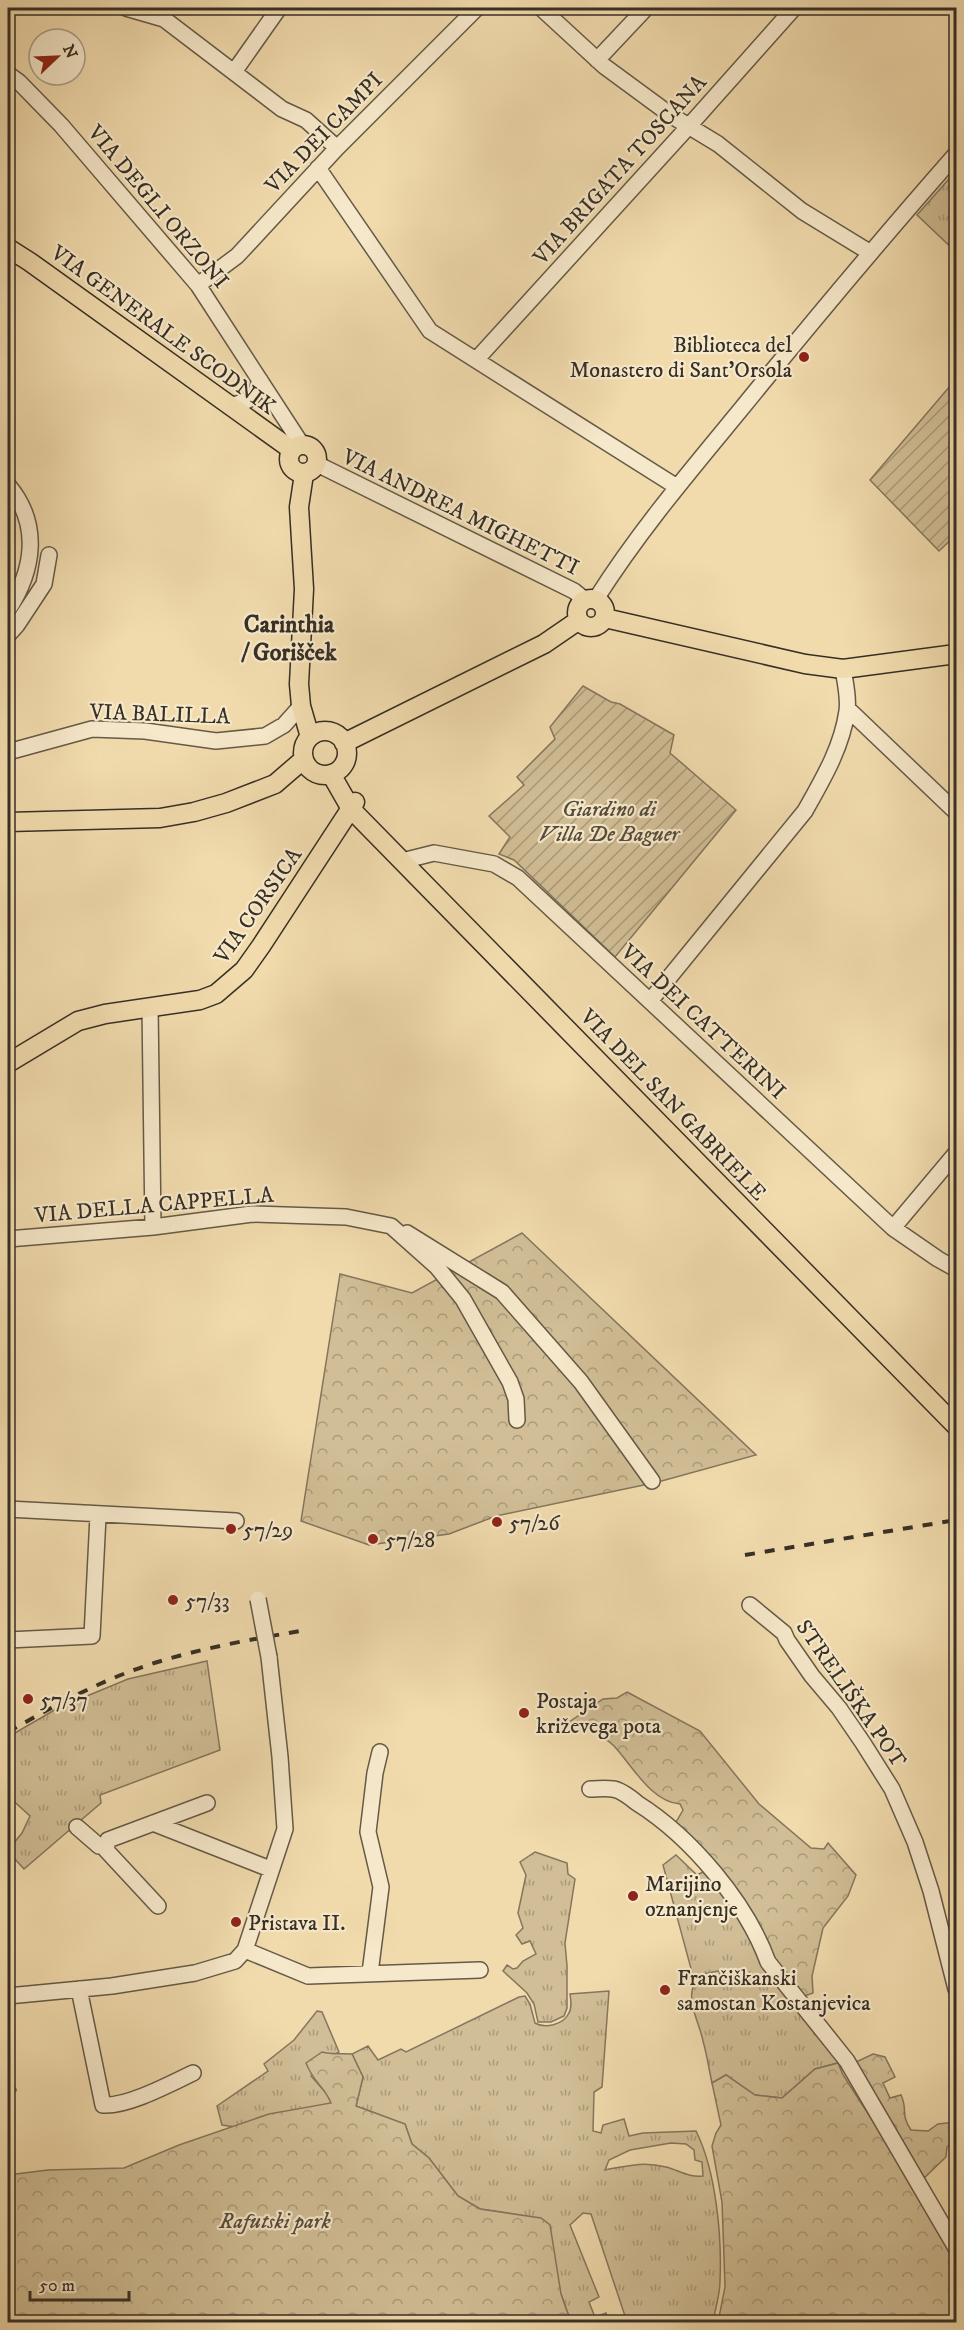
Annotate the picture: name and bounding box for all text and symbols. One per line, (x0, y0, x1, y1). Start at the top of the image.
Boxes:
north arrow (27, 27, 87, 87)
text: N (58, 42, 82, 61)
street label: VIA DEI CAMPI (259, 67, 389, 200)
street label: VIA BRIGATA TOSCANA (527, 69, 713, 271)
street label: VIA DEGLI ORZONI (81, 119, 234, 294)
street label: VIA GENERALE SCODNIK (45, 239, 281, 421)
place label: Biblioteca del Monastero di Sant'Orsola (570, 332, 793, 384)
marker: Biblioteca del Monastero di Sant'Orsola (797, 350, 811, 364)
street label: VIA ANDREA MIGHETTI (337, 443, 583, 581)
district label: Carinthia / Gorišček (240, 610, 338, 668)
street label: VIA BALILLA (88, 699, 232, 730)
park label: Giardino di Villa De Baguer (539, 796, 681, 848)
street label: VIA CORSICA (208, 842, 309, 970)
street label: VIA DEI CATTERINI (614, 938, 791, 1105)
street label: VIA DEL SAN GABRIELE (574, 1003, 772, 1207)
street label: VIA DELLA CAPPELLA (32, 1181, 276, 1229)
place label: 57/26 (509, 1510, 561, 1537)
marker: 57/26 (490, 1515, 504, 1529)
place label: 57/29 (243, 1517, 293, 1544)
marker: 57/29 (224, 1522, 238, 1536)
place label: 57/28 (385, 1527, 435, 1554)
marker: 57/28 (366, 1532, 380, 1546)
place label: 57/33 (185, 1588, 230, 1615)
marker: 57/33 (166, 1593, 180, 1607)
street label: STRELIŠKA POT (790, 1614, 913, 1773)
place label: 57/37 (40, 1687, 88, 1714)
place label: Postaja križevega pota (536, 1688, 662, 1740)
marker: 57/37 (21, 1692, 35, 1706)
marker: Postaja križevega pota (517, 1706, 531, 1720)
place label: Marijino oznanjenje (645, 1871, 738, 1923)
marker: Marijino oznanjenje (626, 1889, 640, 1903)
place label: Pristava II. (248, 1910, 345, 1937)
marker: Pristava II. (229, 1915, 243, 1929)
place label: Frančiškanski samostan Kostanjevica (677, 1965, 871, 2017)
marker: Frančiškanski samostan Kostanjevica (658, 1983, 672, 1997)
park label: Rafutski park (218, 2208, 331, 2235)
scale bar (30, 2264, 129, 2302)
text: 50 m (39, 2275, 75, 2297)

